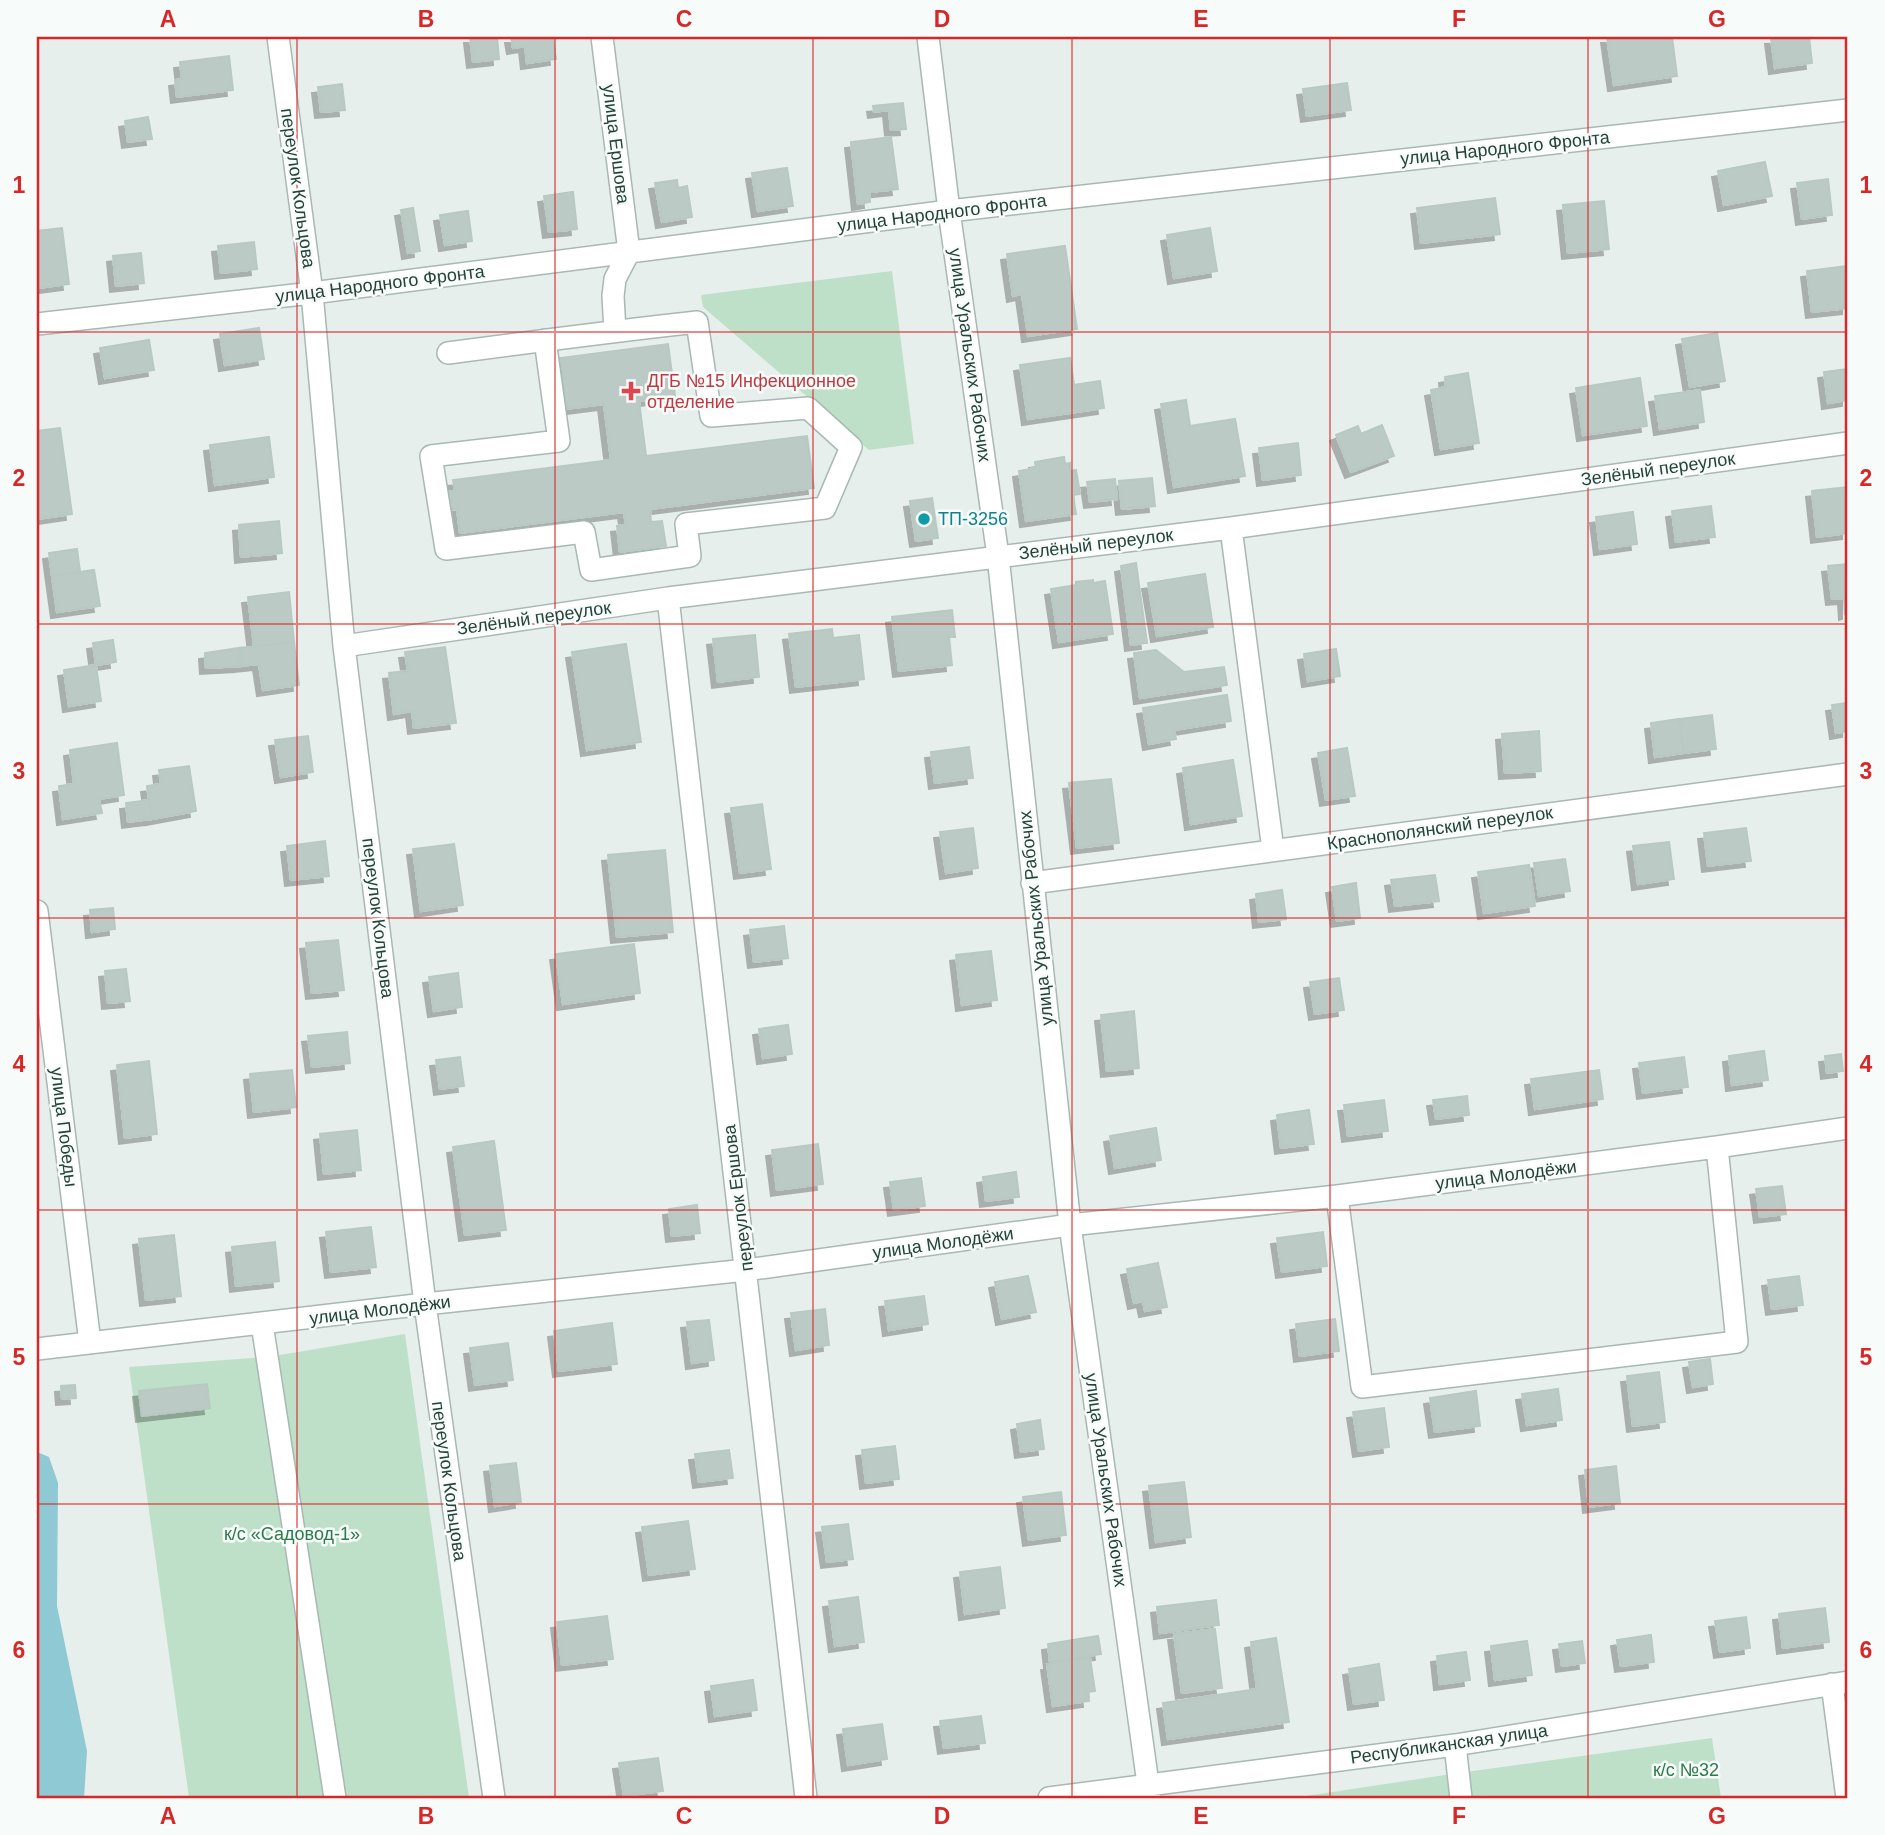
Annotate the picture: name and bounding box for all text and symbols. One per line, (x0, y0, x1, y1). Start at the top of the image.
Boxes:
text: A (160, 6, 176, 32)
text: B (418, 6, 434, 32)
text: C (676, 6, 692, 32)
text: D (934, 6, 950, 32)
text: E (1193, 6, 1209, 32)
text: F (1452, 6, 1466, 32)
text: G (1708, 6, 1726, 32)
street label: улица Ершова (599, 83, 633, 206)
street label: переулок Кольцова (277, 107, 319, 270)
street label: улица Народного Фронта (1399, 127, 1612, 169)
text: 1 (13, 172, 26, 198)
text: 1 (1860, 172, 1873, 198)
street label: улица Народного Фронта (836, 190, 1049, 236)
street label: улица Уральских Рабочих (945, 247, 995, 463)
street label: улица Народного Фронта (274, 261, 487, 307)
place label: ДГБ №15 Инфекционное отделение (647, 371, 856, 412)
marker: ДГБ №15 Инфекционное отделение (621, 381, 641, 401)
street label: Зелёный переулок (1580, 448, 1737, 490)
text: 2 (13, 465, 25, 491)
text: 2 (1860, 465, 1872, 491)
place label: ТП-3256 (938, 509, 1008, 529)
marker: ТП-3256 (916, 511, 932, 527)
street label: Зелёный переулок (1018, 525, 1175, 563)
street label: Зелёный переулок (456, 597, 613, 639)
text: 3 (13, 758, 25, 784)
text: 3 (1860, 758, 1872, 784)
street label: Краснополянский переулок (1326, 802, 1554, 854)
street label: улица Уральских Рабочих (1015, 810, 1057, 1026)
street label: переулок Кольцова (358, 837, 398, 1000)
text: 4 (13, 1051, 26, 1077)
text: 4 (1860, 1051, 1873, 1077)
street label: улица Победы (47, 1066, 81, 1188)
street label: переулок Ершова (719, 1123, 757, 1272)
street label: улица Молодёжи (1434, 1156, 1578, 1194)
street label: улица Молодёжи (871, 1223, 1015, 1263)
street label: улица Молодёжи (308, 1291, 452, 1329)
text: 5 (13, 1344, 26, 1370)
text: 5 (1860, 1344, 1873, 1370)
street label: улица Уральских Рабочих (1081, 1372, 1131, 1588)
street label: переулок Кольцова (428, 1400, 470, 1563)
park label: к/с «Садовод-1» (224, 1524, 360, 1544)
text: 6 (13, 1637, 25, 1663)
text: 6 (1860, 1637, 1872, 1663)
street label: Республиканская улица (1349, 1720, 1550, 1768)
park label: к/с №32 (1653, 1760, 1719, 1780)
text: A (160, 1803, 176, 1829)
text: B (418, 1803, 434, 1829)
text: C (676, 1803, 692, 1829)
text: D (934, 1803, 950, 1829)
text: E (1193, 1803, 1209, 1829)
text: F (1452, 1803, 1466, 1829)
text: G (1708, 1803, 1726, 1829)

